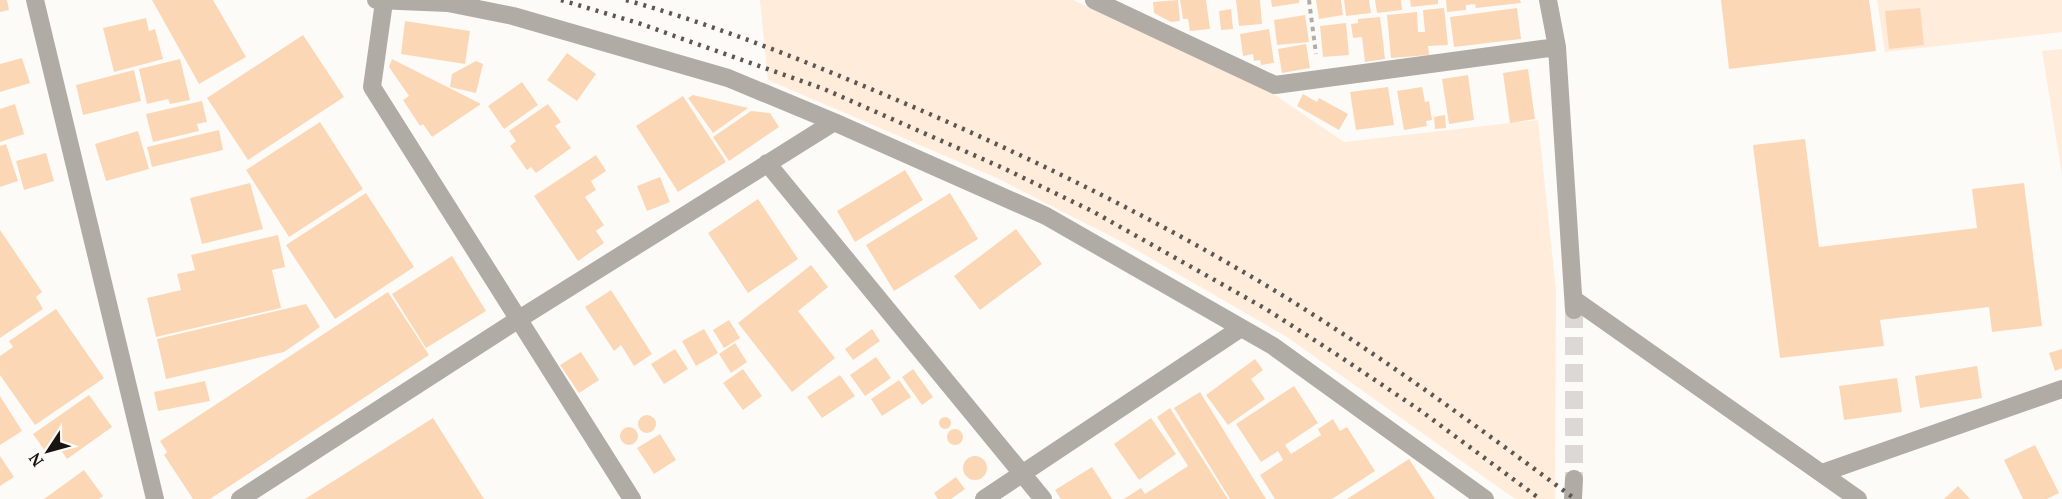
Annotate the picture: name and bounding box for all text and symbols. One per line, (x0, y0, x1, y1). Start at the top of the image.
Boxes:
north arrow (18, 421, 78, 481)
text: N (23, 448, 48, 471)

